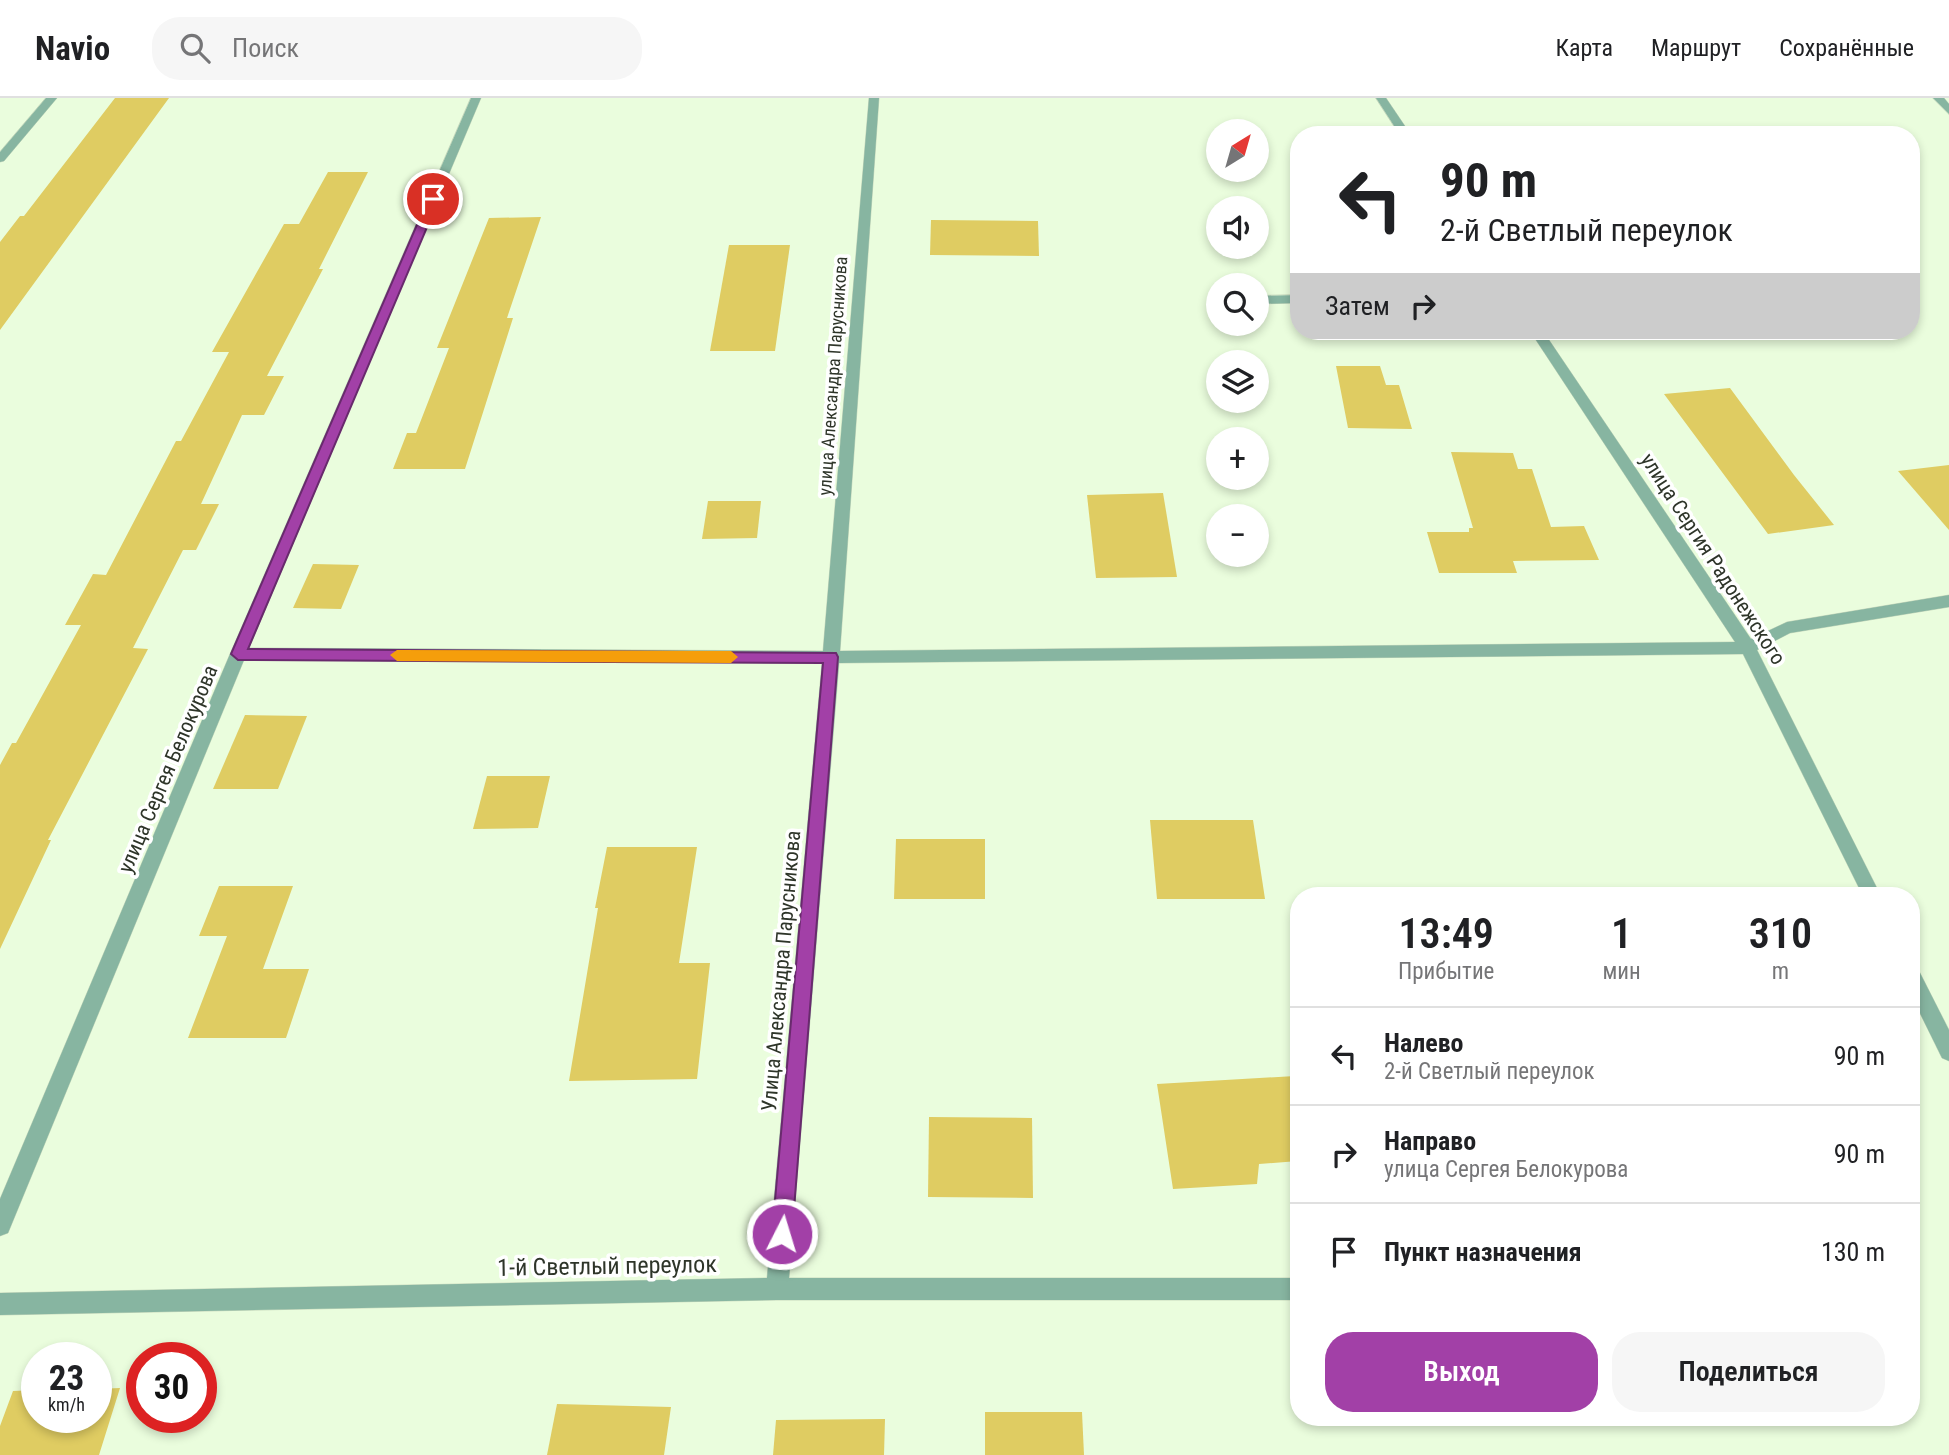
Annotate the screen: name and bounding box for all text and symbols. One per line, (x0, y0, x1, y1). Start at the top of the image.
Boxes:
search box (152, 17, 642, 80)
text: Navio (35, 29, 110, 68)
icon: search (176, 29, 214, 67)
text: Поиск (232, 33, 299, 63)
text: Карта (1556, 34, 1613, 62)
text: Маршрут (1651, 34, 1741, 62)
text: Сохранённые (1779, 34, 1914, 62)
north arrow (1206, 119, 1269, 182)
map controls (1206, 119, 1269, 567)
text: 90 m (1440, 152, 1537, 209)
icon: left (1325, 154, 1416, 245)
pin (403, 169, 463, 229)
icon: arrive (414, 180, 452, 218)
button: sound (1206, 196, 1269, 259)
text: 2-й Светлый переулок (1440, 211, 1733, 249)
street label: улица Александра Парусникова (814, 256, 851, 496)
button: search (1206, 273, 1269, 336)
icon: right (1404, 287, 1442, 325)
text: Затем (1325, 291, 1390, 321)
button: layers (1206, 350, 1269, 413)
button: + (1206, 427, 1269, 490)
street label: улица Сергия Радонежского (1636, 449, 1790, 669)
button: − (1206, 504, 1269, 567)
street label: улица Сергея Белокурова (113, 662, 223, 876)
street label: Улица Александра Парусникова (757, 830, 805, 1112)
text: 13:49 (1398, 909, 1494, 958)
text: 1 (1611, 909, 1632, 958)
text: 310 (1749, 909, 1812, 958)
text: Прибытие (1398, 958, 1494, 985)
text: мин (1602, 958, 1641, 985)
text: m (1772, 958, 1789, 985)
text: Налево (1384, 1028, 1464, 1058)
icon: left (1325, 1037, 1363, 1075)
text: 90 m (1834, 1041, 1885, 1071)
text: 2-й Светлый переулок (1384, 1058, 1595, 1085)
text: Направо (1384, 1126, 1476, 1156)
icon: right (1325, 1135, 1363, 1173)
text: 90 m (1834, 1139, 1885, 1169)
text: улица Сергея Белокурова (1384, 1156, 1628, 1183)
position arrow (745, 1197, 819, 1271)
icon: arrive (1325, 1233, 1363, 1271)
text: Пункт назначения (1384, 1237, 1582, 1267)
text: 130 m (1821, 1237, 1885, 1267)
street label: 1-й Светлый переулок (497, 1250, 718, 1282)
button: Выход (1325, 1332, 1598, 1412)
button: Поделиться (1612, 1332, 1885, 1412)
speed limit sign: 30 (126, 1342, 217, 1433)
text: 23 (49, 1358, 84, 1399)
text: km/h (48, 1394, 85, 1415)

